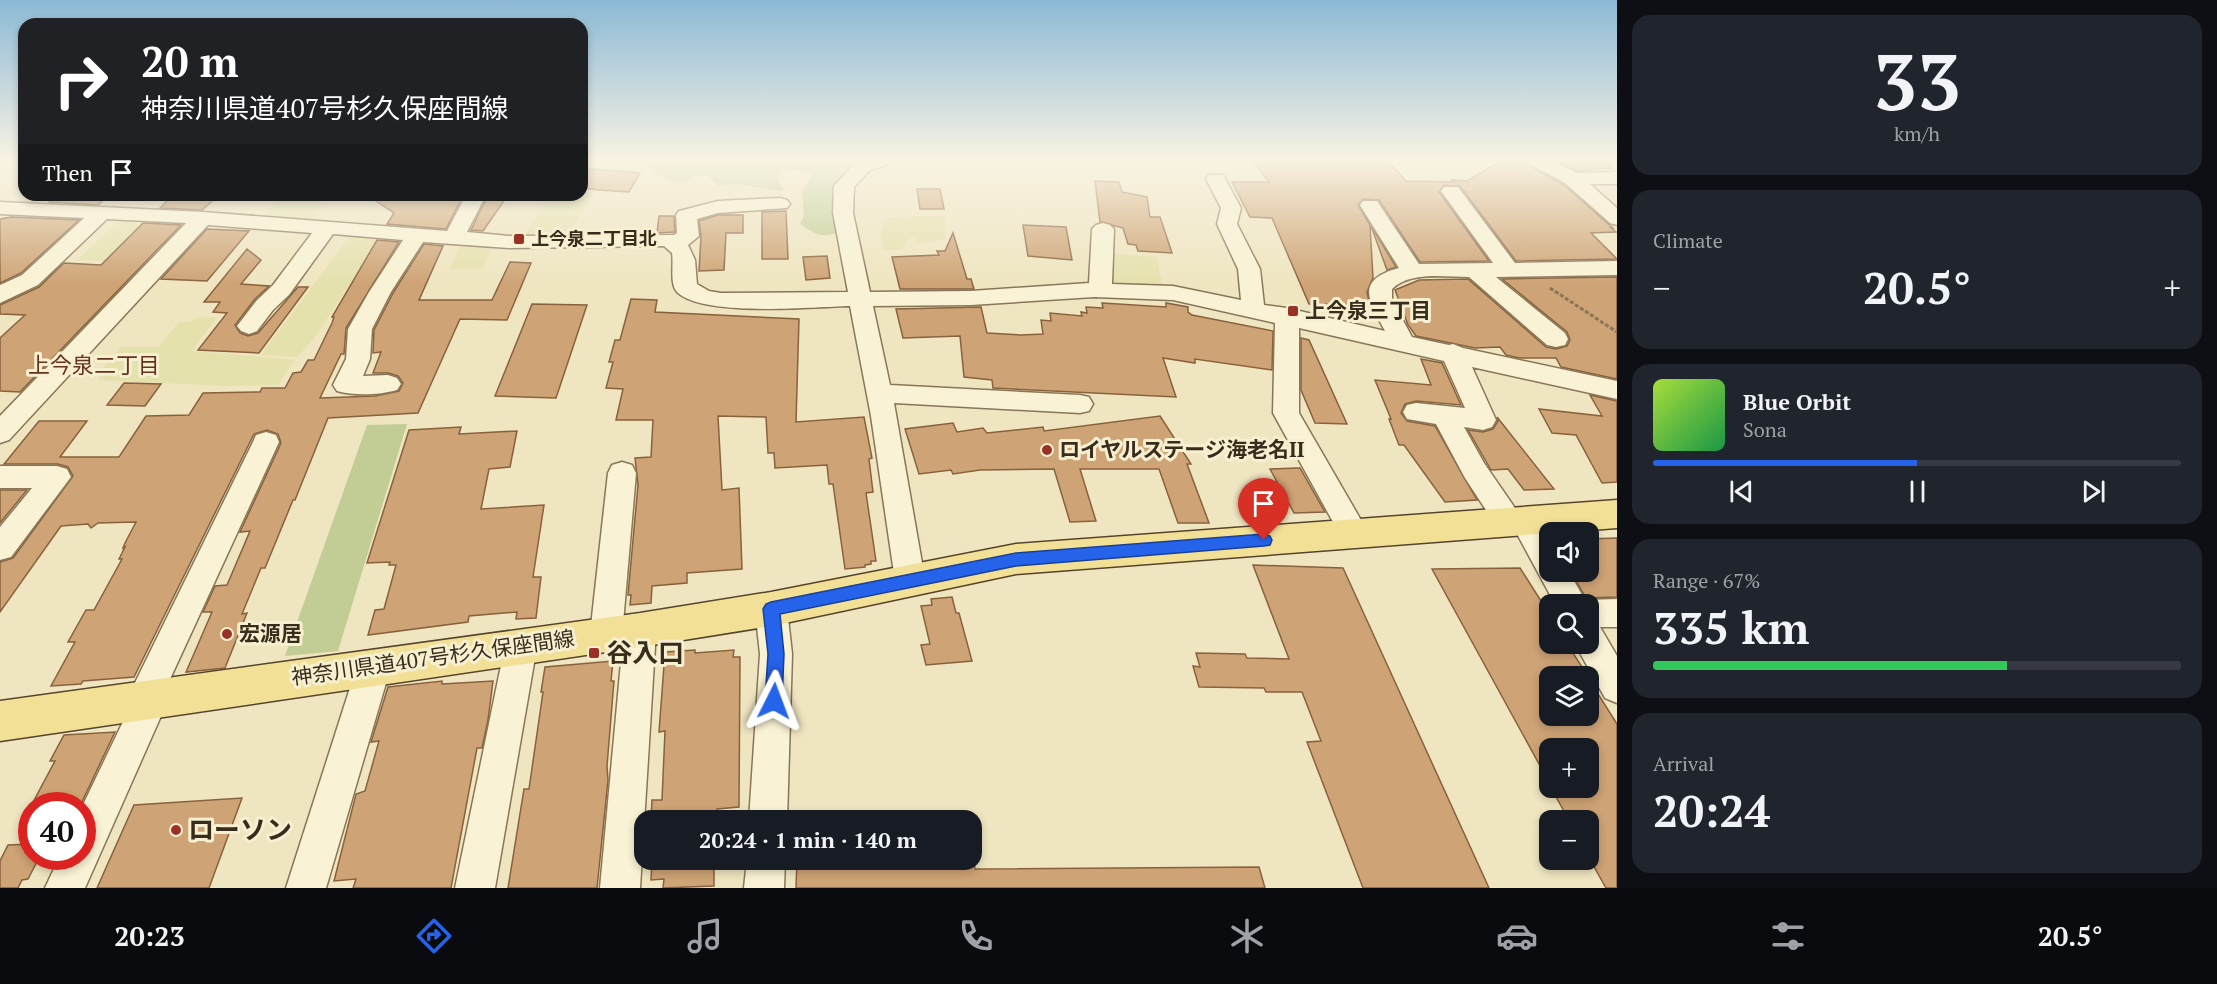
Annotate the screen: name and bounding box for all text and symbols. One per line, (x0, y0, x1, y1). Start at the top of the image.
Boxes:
text: 33 (1873, 29, 1961, 132)
text: 20 m (141, 33, 239, 89)
icon: right (42, 42, 120, 120)
text: 神奈川県道407号杉久保座間線 (141, 90, 508, 126)
text: km/h (1894, 120, 1940, 147)
icon: arrive (105, 156, 138, 189)
text: Then (42, 158, 93, 187)
place label: 上今泉二丁目北 (531, 226, 657, 250)
text: Climate (1653, 227, 1723, 254)
marker: 上今泉二丁目北 (512, 232, 526, 246)
text: 20.5° (1863, 257, 1971, 317)
text: − (1653, 266, 1671, 309)
text: + (2163, 266, 2181, 309)
place label: 上今泉三丁目 (1305, 296, 1431, 324)
marker: 上今泉三丁目 (1286, 304, 1300, 318)
district label: 上今泉二丁目 (28, 350, 160, 379)
text: Blue Orbit (1743, 387, 1851, 416)
text: Sona (1743, 416, 1787, 443)
place label: ロイヤルステージ海老名II (1059, 435, 1305, 463)
marker: ロイヤルステージ海老名II (1040, 443, 1054, 457)
icon: previous (1725, 475, 1758, 508)
icon: pause (1901, 475, 1934, 508)
icon: next (2077, 475, 2110, 508)
pin (1238, 478, 1289, 540)
icon: arrive (1247, 487, 1280, 520)
map controls (1539, 522, 1599, 870)
button: sound (1539, 522, 1599, 582)
text: Range · 67% (1653, 567, 1760, 594)
button: search (1539, 594, 1599, 654)
text: 335 km (1653, 597, 1809, 657)
place label: 宏源居 (239, 619, 302, 647)
street label: 神奈川県道407号杉久保座間線 (290, 623, 576, 691)
marker: 宏源居 (220, 627, 234, 641)
place label: 谷入口 (606, 635, 684, 669)
marker: 谷入口 (587, 646, 601, 660)
button: layers (1539, 666, 1599, 726)
position arrow (742, 669, 806, 733)
button: + (1539, 738, 1599, 798)
text: Arrival (1653, 750, 1714, 777)
text: 20:24 (1653, 780, 1770, 840)
speed limit sign: 40 (18, 792, 96, 870)
button: − (1539, 810, 1599, 870)
place label: ローソン (188, 812, 292, 846)
marker: ローソン (169, 823, 183, 837)
text: 20:24 · 1 min · 140 m (699, 825, 917, 854)
icon: directions (413, 915, 455, 957)
icon: music (684, 915, 726, 957)
icon: phone (955, 915, 997, 957)
icon: climate (1226, 915, 1268, 957)
icon: car (1496, 915, 1538, 957)
icon: filters (1767, 915, 1809, 957)
text: 20:23 (114, 918, 185, 954)
text: 20.5° (2038, 918, 2103, 954)

